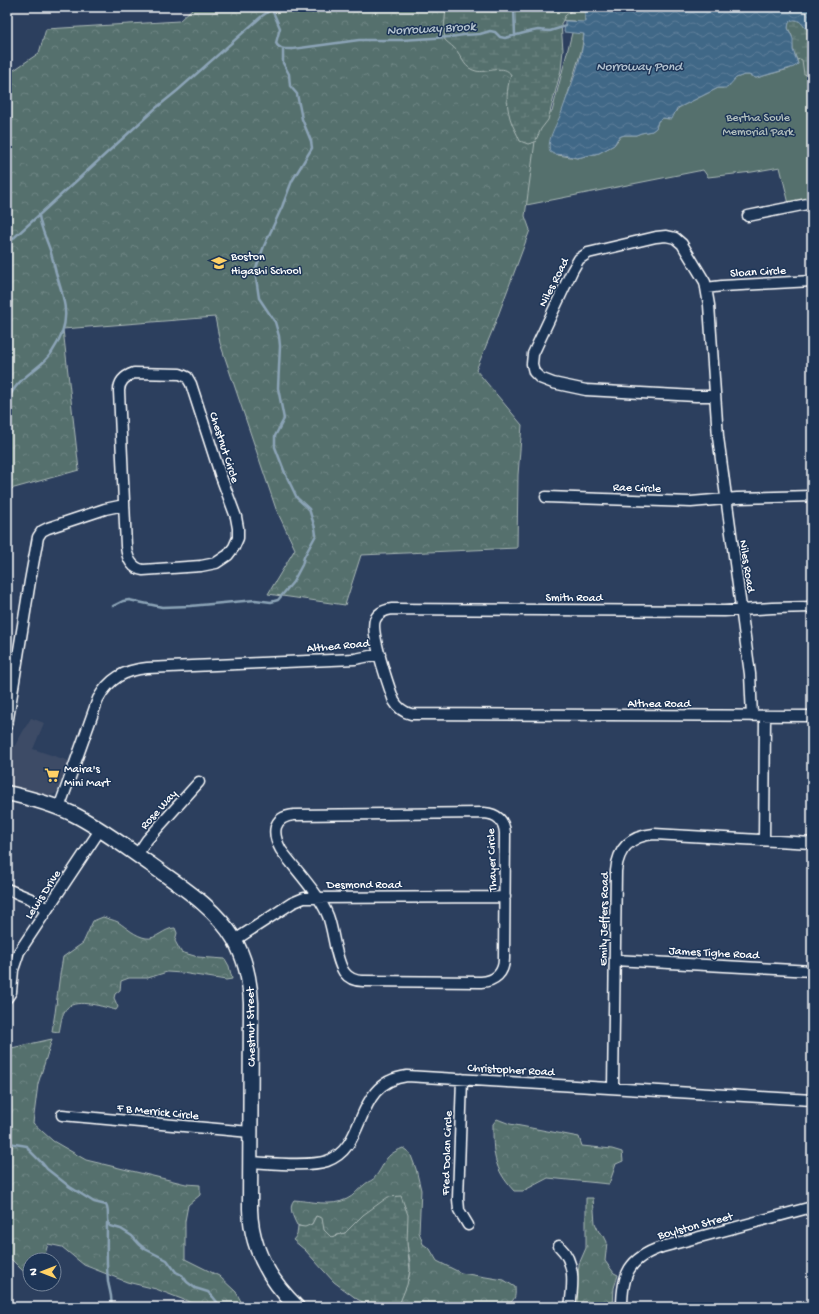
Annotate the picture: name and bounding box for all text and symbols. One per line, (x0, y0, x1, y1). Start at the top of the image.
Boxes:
water label: Norroway Brook (387, 20, 477, 39)
water label: Norroway Pond (596, 60, 683, 75)
park label: Bertha Soule Memorial Park (722, 112, 795, 140)
place label: Boston Higashi School (230, 251, 302, 279)
school or university icon: Boston Higashi School (210, 254, 228, 272)
street label: Niles Road (537, 255, 573, 310)
street label: Sloan Circle (730, 265, 787, 281)
street label: Chestnut Circle (205, 410, 241, 486)
street label: Rae Circle (613, 481, 662, 497)
street label: Niles Road (735, 539, 757, 594)
street label: Smith Road (545, 592, 604, 606)
street label: Althea Road (306, 637, 371, 657)
street label: Althea Road (628, 698, 691, 712)
place label: Maira's Mini Mart (64, 763, 111, 791)
supermarket icon: Maira's Mini Mart (43, 766, 61, 784)
street label: Rose Way (138, 787, 181, 833)
street label: Thayer Circle (485, 827, 501, 893)
street label: Lewis Drive (23, 867, 65, 922)
street label: Emily Jeffers Road (597, 871, 613, 966)
street label: Desmond Road (326, 879, 402, 893)
street label: James Tighe Road (668, 945, 761, 963)
street label: Chestnut Street (244, 986, 260, 1067)
street label: Christopher Road (467, 1062, 556, 1080)
street label: F B Merrick Circle (115, 1102, 200, 1124)
street label: Fred Dolan Circle (439, 1110, 456, 1197)
street label: Boylston Street (656, 1210, 736, 1244)
north arrow (22, 1252, 62, 1292)
text: N (28, 1268, 40, 1276)

